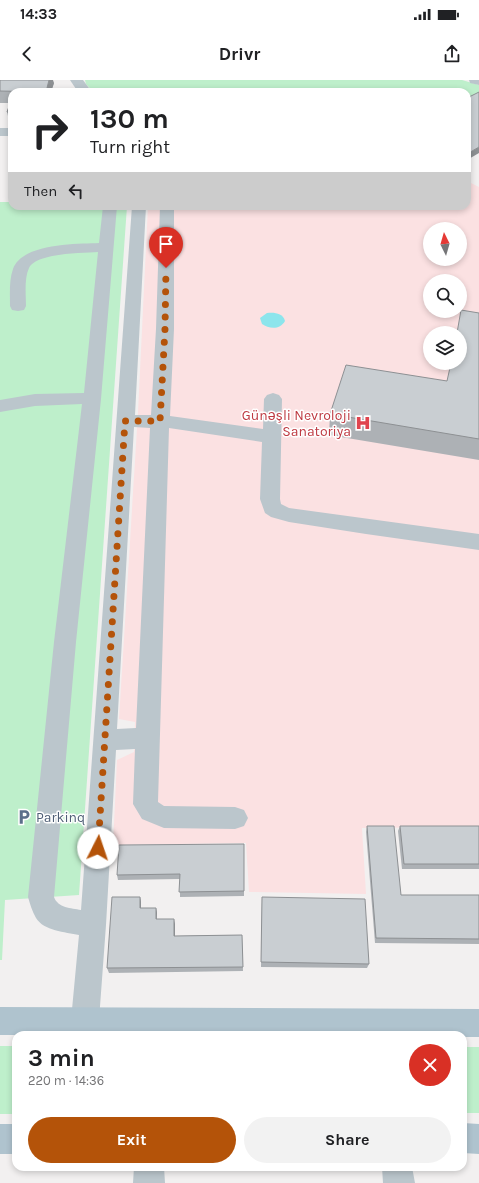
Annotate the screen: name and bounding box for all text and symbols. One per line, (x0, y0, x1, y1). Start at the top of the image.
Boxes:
text: 14:33 (20, 5, 57, 23)
icon: back (16, 43, 38, 65)
text: Drivr (219, 43, 260, 65)
icon: share (441, 43, 463, 65)
text: 130 m (90, 102, 169, 135)
icon: right (24, 104, 76, 156)
text: Turn right (90, 136, 170, 158)
icon: left (65, 180, 87, 202)
text: Then (24, 182, 57, 200)
north arrow (423, 222, 467, 266)
map controls (423, 222, 467, 370)
pin (149, 227, 183, 268)
icon: arrive (155, 233, 177, 255)
button: search (423, 274, 467, 318)
button: layers (423, 326, 467, 370)
place label: Günəşli Nevroloji Sanatoriya (242, 407, 351, 440)
hospital icon: Günəşli Nevroloji Sanatoriya (354, 414, 372, 432)
parking icon: Parkinq (15, 808, 33, 826)
place label: Parkinq (36, 809, 85, 826)
position arrow (77, 827, 119, 869)
text: 3 min (28, 1044, 95, 1072)
button: close (409, 1044, 451, 1086)
text: 220 m · 14:36 (28, 1073, 104, 1088)
button: Exit (28, 1117, 236, 1163)
button: Share (244, 1117, 451, 1163)

